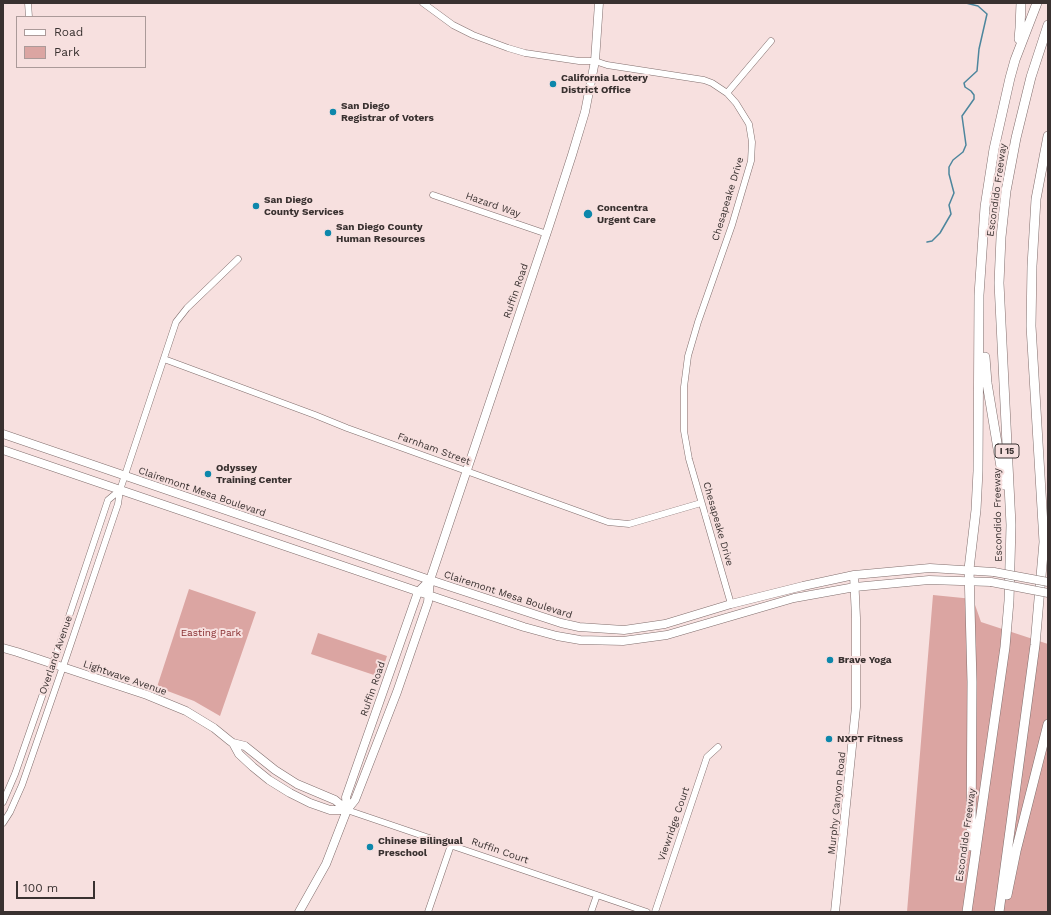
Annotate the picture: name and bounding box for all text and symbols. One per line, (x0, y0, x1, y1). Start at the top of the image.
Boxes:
legend (16, 16, 146, 68)
text: Road (54, 25, 83, 39)
text: Park (54, 45, 80, 59)
place label: California Lottery District Office (561, 72, 648, 96)
marker: California Lottery District Office (548, 79, 558, 89)
place label: San Diego Registrar of Voters (341, 100, 434, 124)
marker: San Diego Registrar of Voters (328, 107, 338, 117)
street label: Escondido Freeway (985, 143, 1009, 237)
street label: Chesapeake Drive (710, 156, 746, 242)
street label: Hazard Way (464, 190, 522, 220)
place label: San Diego County Services (264, 194, 344, 218)
marker: San Diego County Services (251, 201, 261, 211)
place label: Concentra Urgent Care (597, 202, 656, 226)
marker: Concentra Urgent Care (582, 208, 594, 220)
place label: San Diego County Human Resources (336, 221, 425, 244)
marker: San Diego County Human Resources (323, 228, 333, 238)
street label: Ruffin Road (501, 262, 531, 320)
street label: Farnham Street (396, 430, 472, 468)
road number: I 15 (995, 444, 1019, 458)
place label: Odyssey Training Center (216, 462, 292, 486)
street label: Clairemont Mesa Boulevard (137, 465, 267, 519)
street label: Escondido Freeway (991, 468, 1005, 562)
marker: Odyssey Training Center (203, 469, 213, 479)
street label: Chesapeake Drive (700, 481, 736, 567)
street label: Clairemont Mesa Boulevard (442, 569, 574, 621)
street label: Overland Avenue (37, 614, 75, 696)
park label: Easting Park (181, 627, 241, 639)
place label: Brave Yoga (838, 654, 892, 666)
marker: Brave Yoga (825, 655, 835, 665)
street label: Lightwave Avenue (82, 658, 168, 698)
street label: Ruffin Road (358, 660, 388, 718)
place label: NXPT Fitness (837, 733, 903, 745)
marker: NXPT Fitness (824, 734, 834, 744)
street label: Murphy Canyon Road (826, 751, 848, 855)
street label: Viewridge Court (656, 785, 692, 863)
street label: Escondido Freeway (954, 788, 978, 882)
place label: Chinese Bilingual Preschool (378, 835, 463, 858)
street label: Ruffin Court (470, 836, 530, 866)
marker: Chinese Bilingual Preschool (365, 842, 375, 852)
scale bar (18, 873, 97, 899)
text: 100 m (23, 881, 58, 895)

